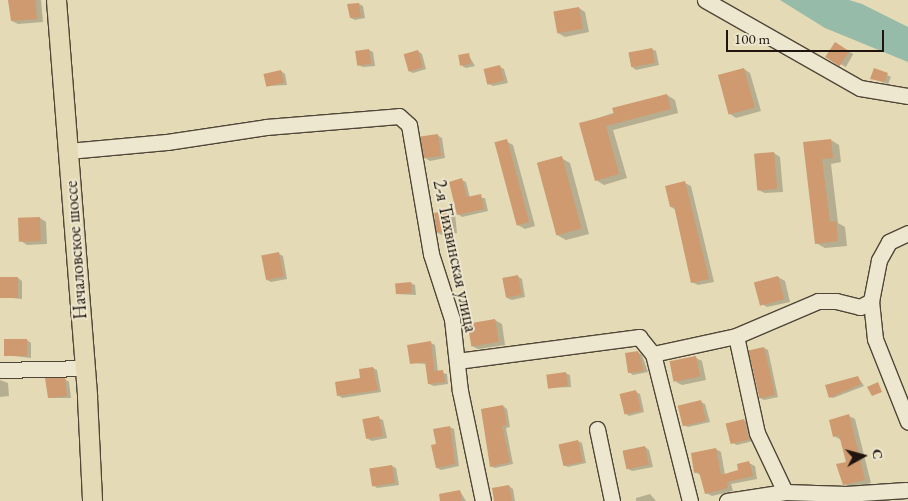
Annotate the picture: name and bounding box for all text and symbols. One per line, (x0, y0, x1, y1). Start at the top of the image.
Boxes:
scale bar (728, 20, 886, 52)
text: 100 m (734, 29, 770, 48)
street label: 2-я Тихвинская улица (428, 178, 482, 334)
street label: Началовское шоссе (60, 180, 92, 320)
north arrow (838, 431, 888, 481)
text: С (868, 448, 887, 460)

